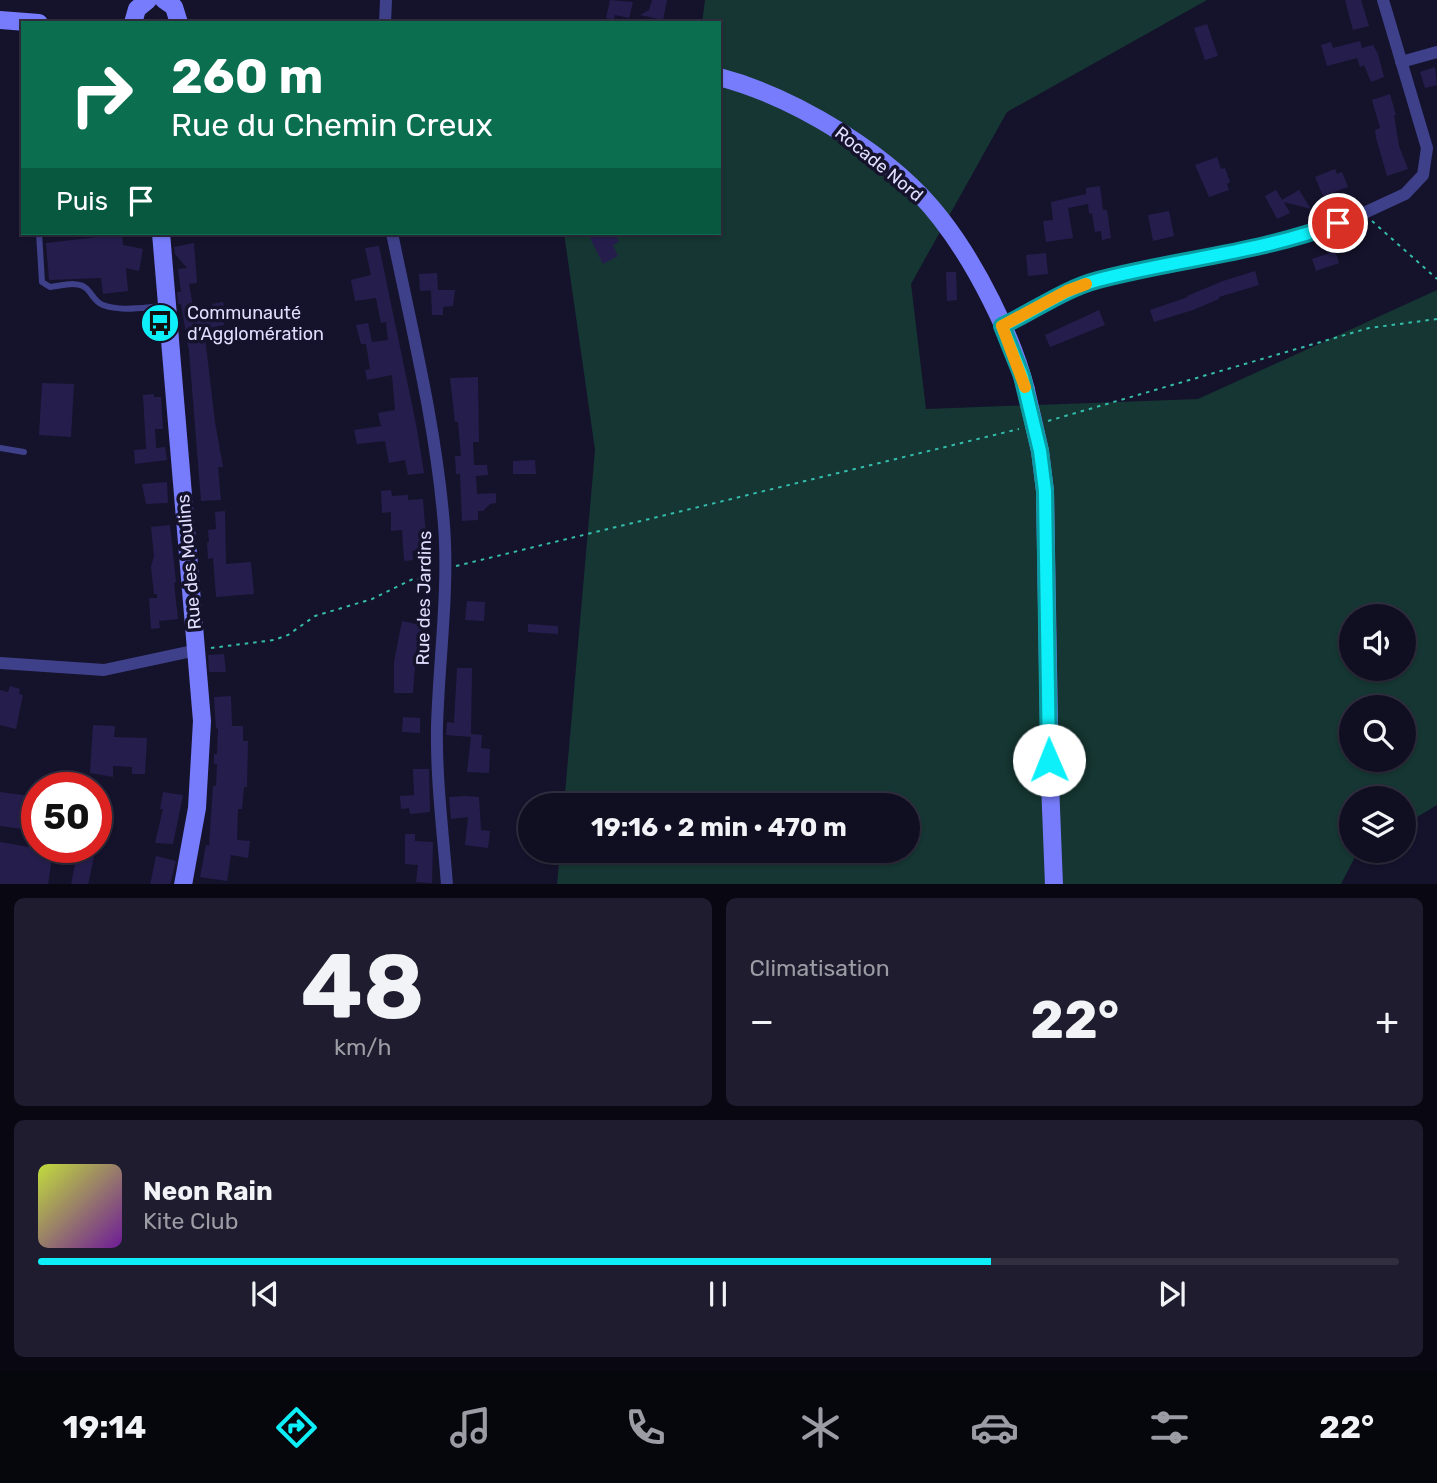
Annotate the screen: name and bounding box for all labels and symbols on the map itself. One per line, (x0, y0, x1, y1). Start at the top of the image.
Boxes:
street label: Rocade Nord (830, 122, 928, 206)
pin (1308, 193, 1368, 253)
bus stop icon: Communauté d’Agglomération (139, 302, 181, 344)
place label: Communauté d’Agglomération (187, 302, 324, 345)
street label: Rue des Moulins (172, 493, 206, 631)
street label: Rue des Jardins (412, 531, 436, 665)
position arrow (1012, 723, 1086, 797)
speed limit sign: 50 (21, 772, 112, 863)

